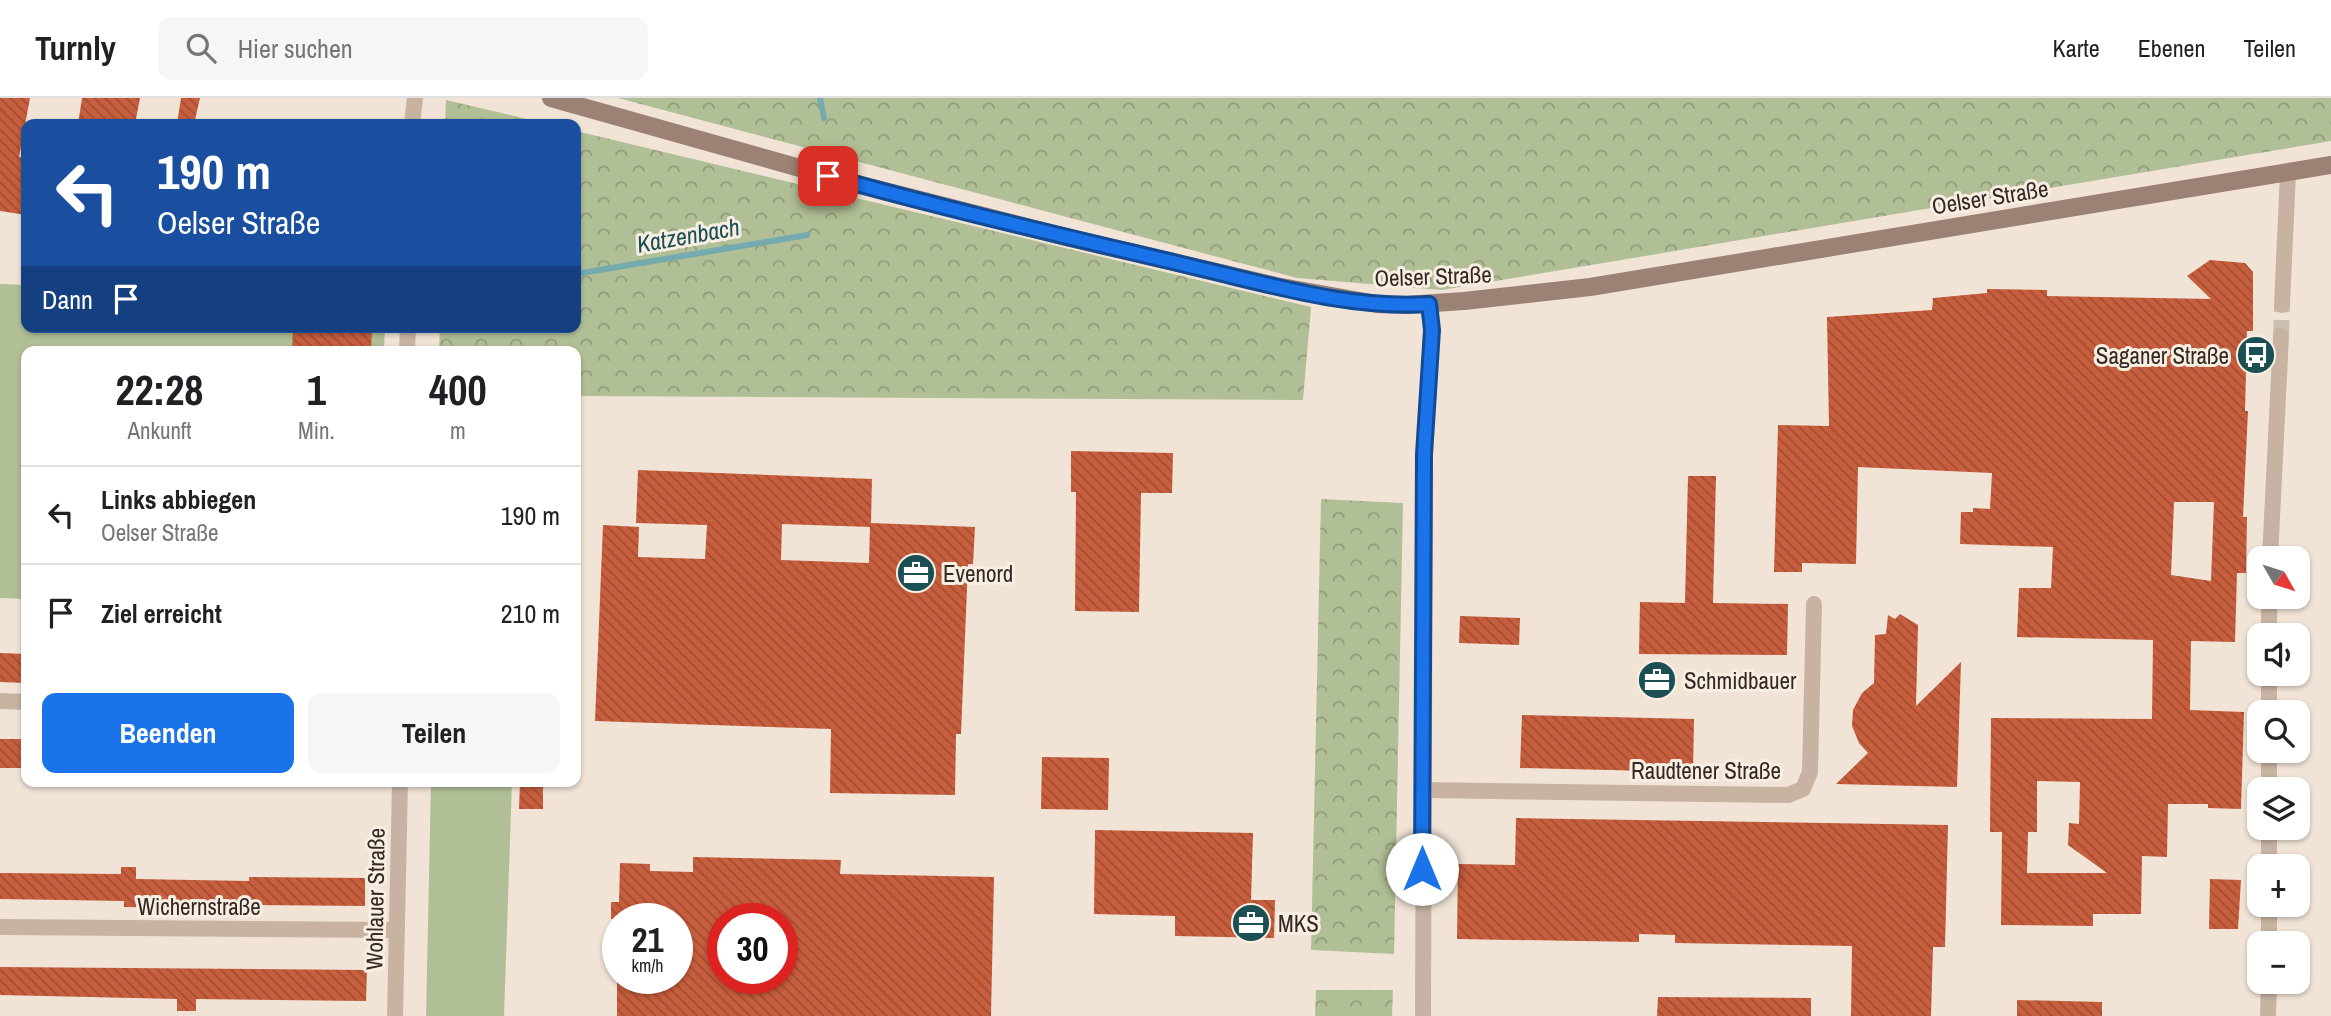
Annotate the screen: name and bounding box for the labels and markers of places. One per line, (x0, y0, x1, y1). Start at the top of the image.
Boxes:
pin (798, 146, 858, 206)
bus stop icon: Saganer Straße (2235, 334, 2277, 376)
place label: Saganer Straße (2096, 340, 2229, 371)
office icon: Evenord (895, 552, 937, 594)
place label: Evenord (943, 558, 1013, 589)
office icon: Schmidbauer (1636, 659, 1678, 701)
place label: Schmidbauer (1684, 665, 1797, 696)
office icon: MKS (1230, 902, 1272, 944)
place label: MKS (1278, 908, 1319, 939)

